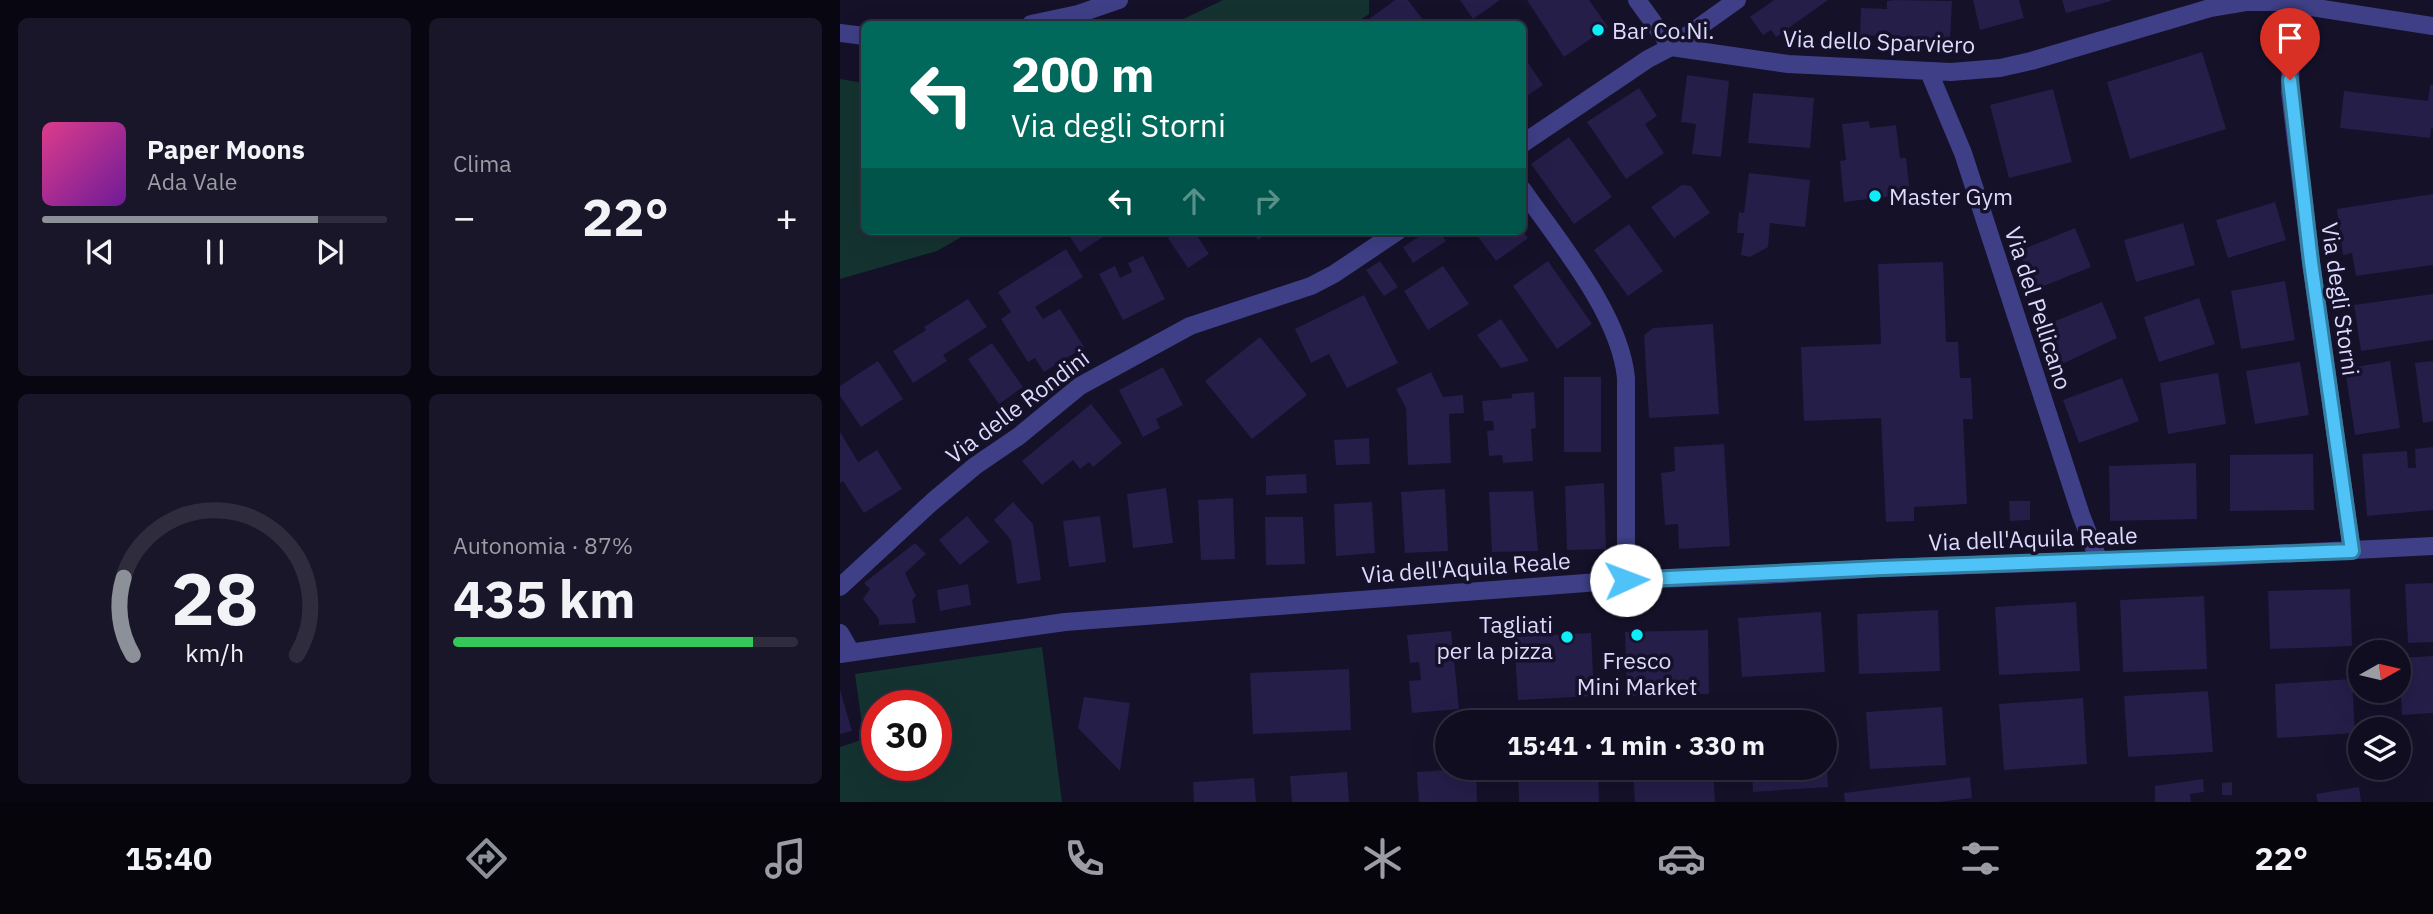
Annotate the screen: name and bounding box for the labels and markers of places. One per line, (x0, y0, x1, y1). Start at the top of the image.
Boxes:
pin (2260, 8, 2320, 80)
place label: Bar Co.Ni. (1612, 15, 1714, 45)
marker: Bar Co.Ni. (1590, 22, 1606, 38)
place label: Master Gym (1889, 181, 2013, 211)
marker: Master Gym (1867, 188, 1883, 204)
place label: Tagliati per la pizza (1436, 609, 1553, 665)
marker: Fresco Mini Market (1629, 627, 1645, 643)
marker: Tagliati per la pizza (1559, 629, 1575, 645)
place label: Fresco Mini Market (1577, 645, 1697, 701)

